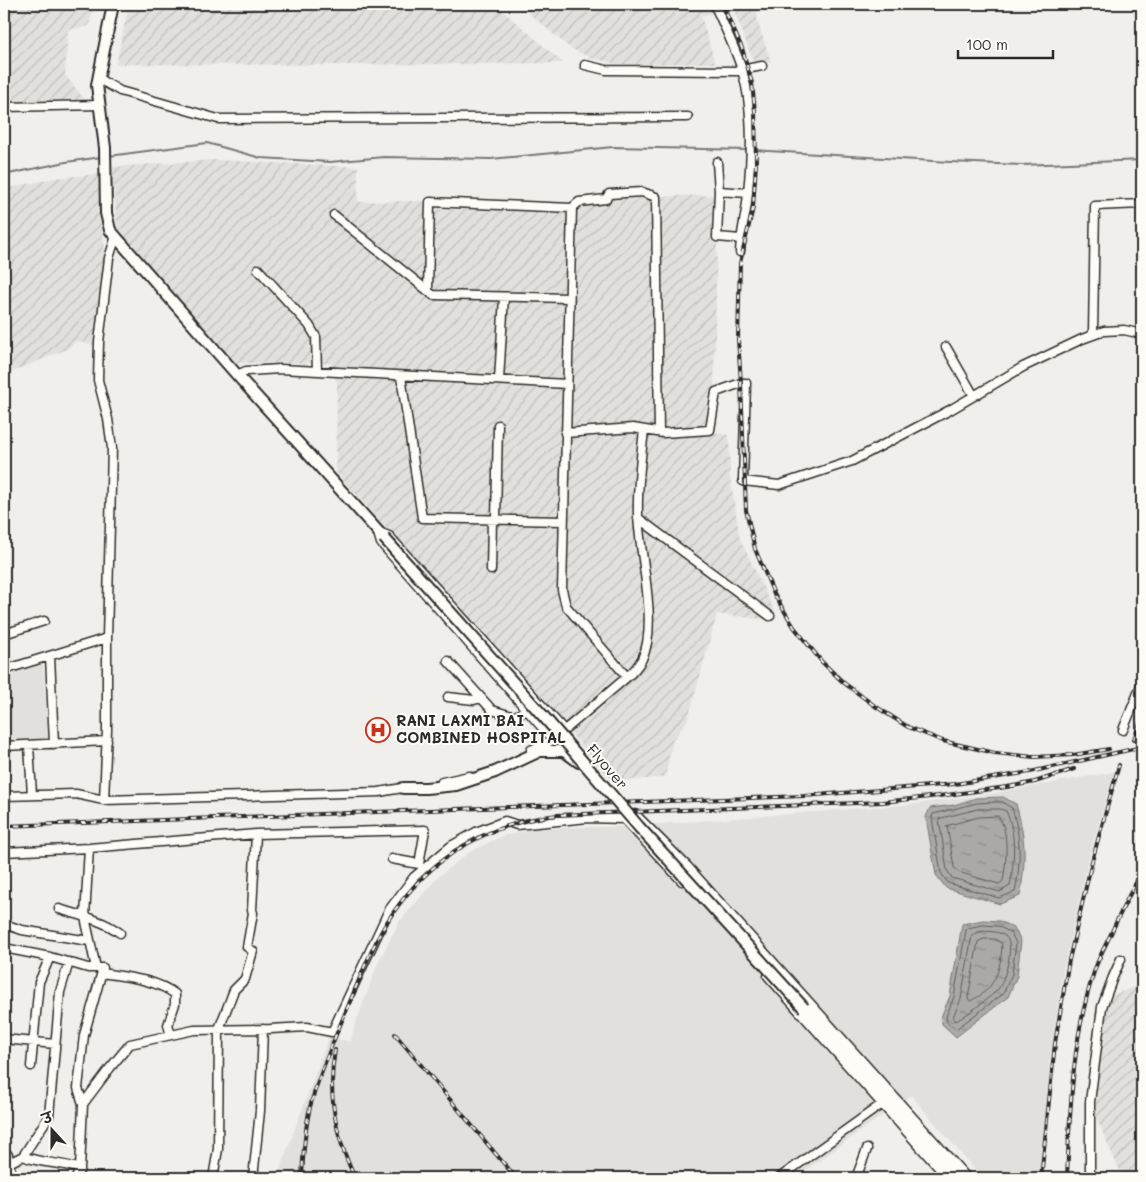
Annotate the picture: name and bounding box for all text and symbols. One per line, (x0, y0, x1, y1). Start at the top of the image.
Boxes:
scale bar (958, 28, 1054, 60)
text: 100 m (966, 34, 1008, 54)
place label: RANI LAXMI BAI COMBINED HOSPITAL (396, 710, 566, 747)
hospital icon: RANI LAXMI BAI COMBINED HOSPITAL (365, 717, 391, 743)
street label: Flyover (583, 740, 633, 793)
north arrow (28, 1104, 78, 1154)
text: उ (38, 1106, 56, 1129)

